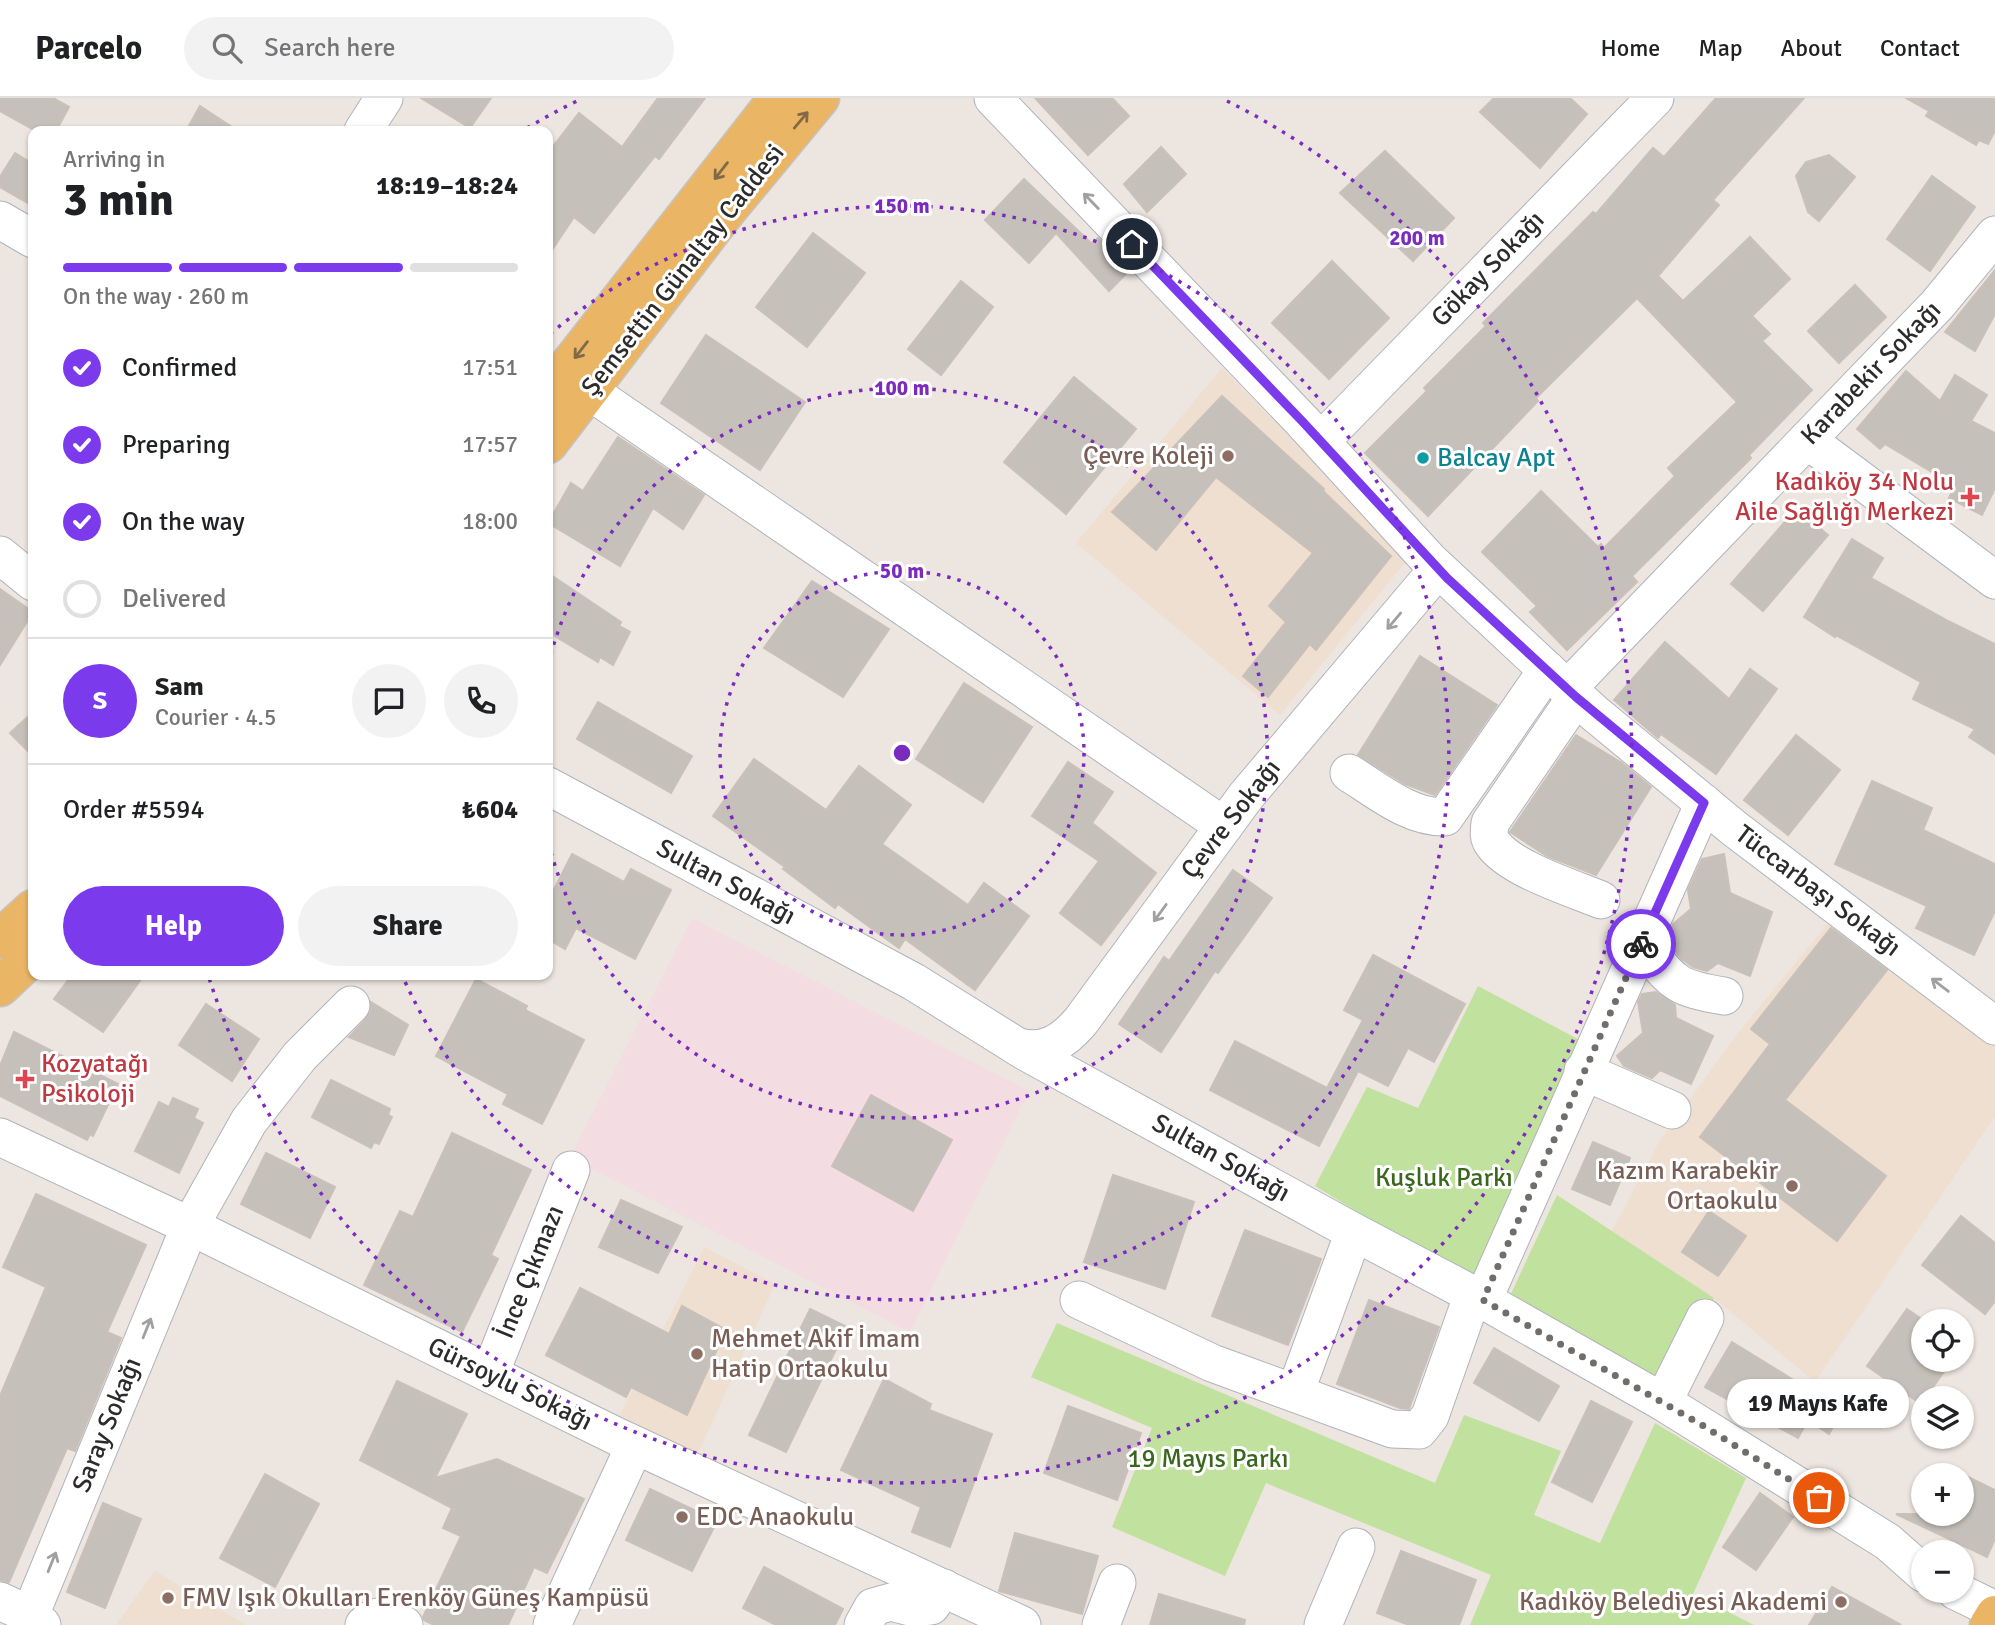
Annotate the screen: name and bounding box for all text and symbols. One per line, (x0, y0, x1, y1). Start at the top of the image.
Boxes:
search box (184, 17, 674, 80)
text: Parcelo (35, 28, 142, 69)
icon: search (208, 29, 246, 67)
text: Search here (264, 32, 395, 64)
text: Home (1600, 33, 1660, 63)
text: Map (1698, 33, 1743, 63)
text: About (1781, 33, 1842, 63)
text: Contact (1880, 33, 1960, 63)
one-way arrow (793, 111, 809, 129)
street label: Şemsettin Günaltay Caddesi (575, 138, 791, 402)
text: Arriving in (63, 145, 165, 174)
one-way arrow (713, 161, 728, 179)
text: 18:19–18:24 (376, 170, 518, 202)
text: 3 min (63, 172, 174, 228)
text: 150 m (874, 193, 930, 219)
one-way arrow (1083, 193, 1100, 210)
street label: Gökay Sokağı (1425, 204, 1551, 334)
pin (1102, 214, 1162, 274)
icon: home (1113, 225, 1151, 263)
text: 200 m (1389, 225, 1445, 251)
text: On the way · 260 m (63, 282, 249, 311)
street label: Karabekir Sokağı (1794, 294, 1948, 452)
one-way arrow (573, 340, 588, 359)
icon: check (63, 349, 101, 387)
text: Confirmed (122, 352, 237, 384)
text: 17:51 (462, 353, 518, 382)
text: 100 m (874, 375, 930, 401)
icon: check (63, 426, 101, 464)
text: Preparing (122, 429, 230, 461)
text: 17:57 (462, 430, 518, 459)
place label: Çevre Koleji (1083, 440, 1214, 472)
place label: Balcay Apt (1437, 442, 1555, 474)
marker: Çevre Koleji (1220, 448, 1236, 464)
marker: Balcay Apt (1415, 450, 1431, 466)
place label: Kadıköy 34 Nolu Aile Sağlığı Merkezi (1735, 466, 1954, 528)
marker: Kadıköy 34 Nolu Aile Sağlığı Merkezi (1960, 487, 1980, 507)
icon: check (63, 503, 101, 541)
text: On the way (122, 506, 245, 538)
text: 18:00 (462, 507, 518, 536)
text: 50 m (880, 558, 924, 584)
text: Delivered (122, 583, 227, 615)
one-way arrow (1386, 611, 1402, 629)
button: chat (352, 664, 426, 738)
button: phone (444, 664, 518, 738)
text: Sam (155, 671, 204, 703)
text: S (93, 685, 107, 717)
text: Courier · 4.5 (155, 703, 276, 732)
centre of rings (890, 741, 914, 765)
street label: Çevre Sokağı (1174, 753, 1288, 885)
text: Order #5594 (63, 794, 204, 826)
text: ₺604 (462, 794, 518, 826)
street label: Tüccarbaşı Sokağı (1729, 818, 1907, 964)
street label: Sultan Sokağı (651, 832, 801, 932)
button: Help (63, 886, 284, 966)
button: Share (298, 886, 518, 966)
one-way arrow (1153, 903, 1168, 922)
courier (1606, 909, 1676, 979)
icon: bike (1622, 925, 1660, 963)
one-way arrow (1932, 977, 1950, 992)
place label: Kozyatağı Psikoloji (41, 1048, 148, 1110)
marker: Kozyatağı Psikoloji (15, 1069, 35, 1089)
street label: Sultan Sokağı (1146, 1107, 1296, 1209)
place label: Kazım Karabekir Ortaokulu (1597, 1155, 1778, 1217)
park label: Kuşluk Parkı (1375, 1162, 1513, 1194)
marker: Kazım Karabekir Ortaokulu (1784, 1178, 1800, 1194)
street label: İnce Çıkmazı (489, 1201, 571, 1343)
map controls (1911, 1309, 1974, 1603)
button: locate (1911, 1309, 1974, 1372)
one-way arrow (141, 1318, 154, 1340)
place label: Mehmet Akif İmam Hatip Ortaokulu (711, 1323, 920, 1385)
street label: Gürsoylu Sokağı (422, 1330, 598, 1438)
marker: Mehmet Akif İmam Hatip Ortaokulu (689, 1346, 705, 1362)
street label: Saray Sokağı (65, 1353, 149, 1497)
callout: 19 Mayıs Kafe (1728, 1379, 1910, 1428)
button: layers (1911, 1386, 1974, 1449)
text: 19 Mayıs Kafe (1748, 1389, 1888, 1418)
park label: 19 Mayıs Parkı (1127, 1443, 1289, 1475)
button: + (1911, 1463, 1974, 1526)
pin (1789, 1468, 1849, 1528)
icon: bag (1800, 1479, 1838, 1517)
place label: EDC Anaokulu (696, 1501, 854, 1533)
marker: EDC Anaokulu (674, 1509, 690, 1525)
button: − (1911, 1540, 1974, 1603)
one-way arrow (46, 1551, 59, 1573)
place label: FMV Işık Okulları Erenköy Güneş Kampüsü (182, 1582, 649, 1614)
place label: Kadıköy Belediyesi Akademi (1519, 1586, 1827, 1618)
marker: FMV Işık Okulları Erenköy Güneş Kampüsü (160, 1590, 176, 1606)
marker: Kadıköy Belediyesi Akademi (1833, 1594, 1849, 1610)

